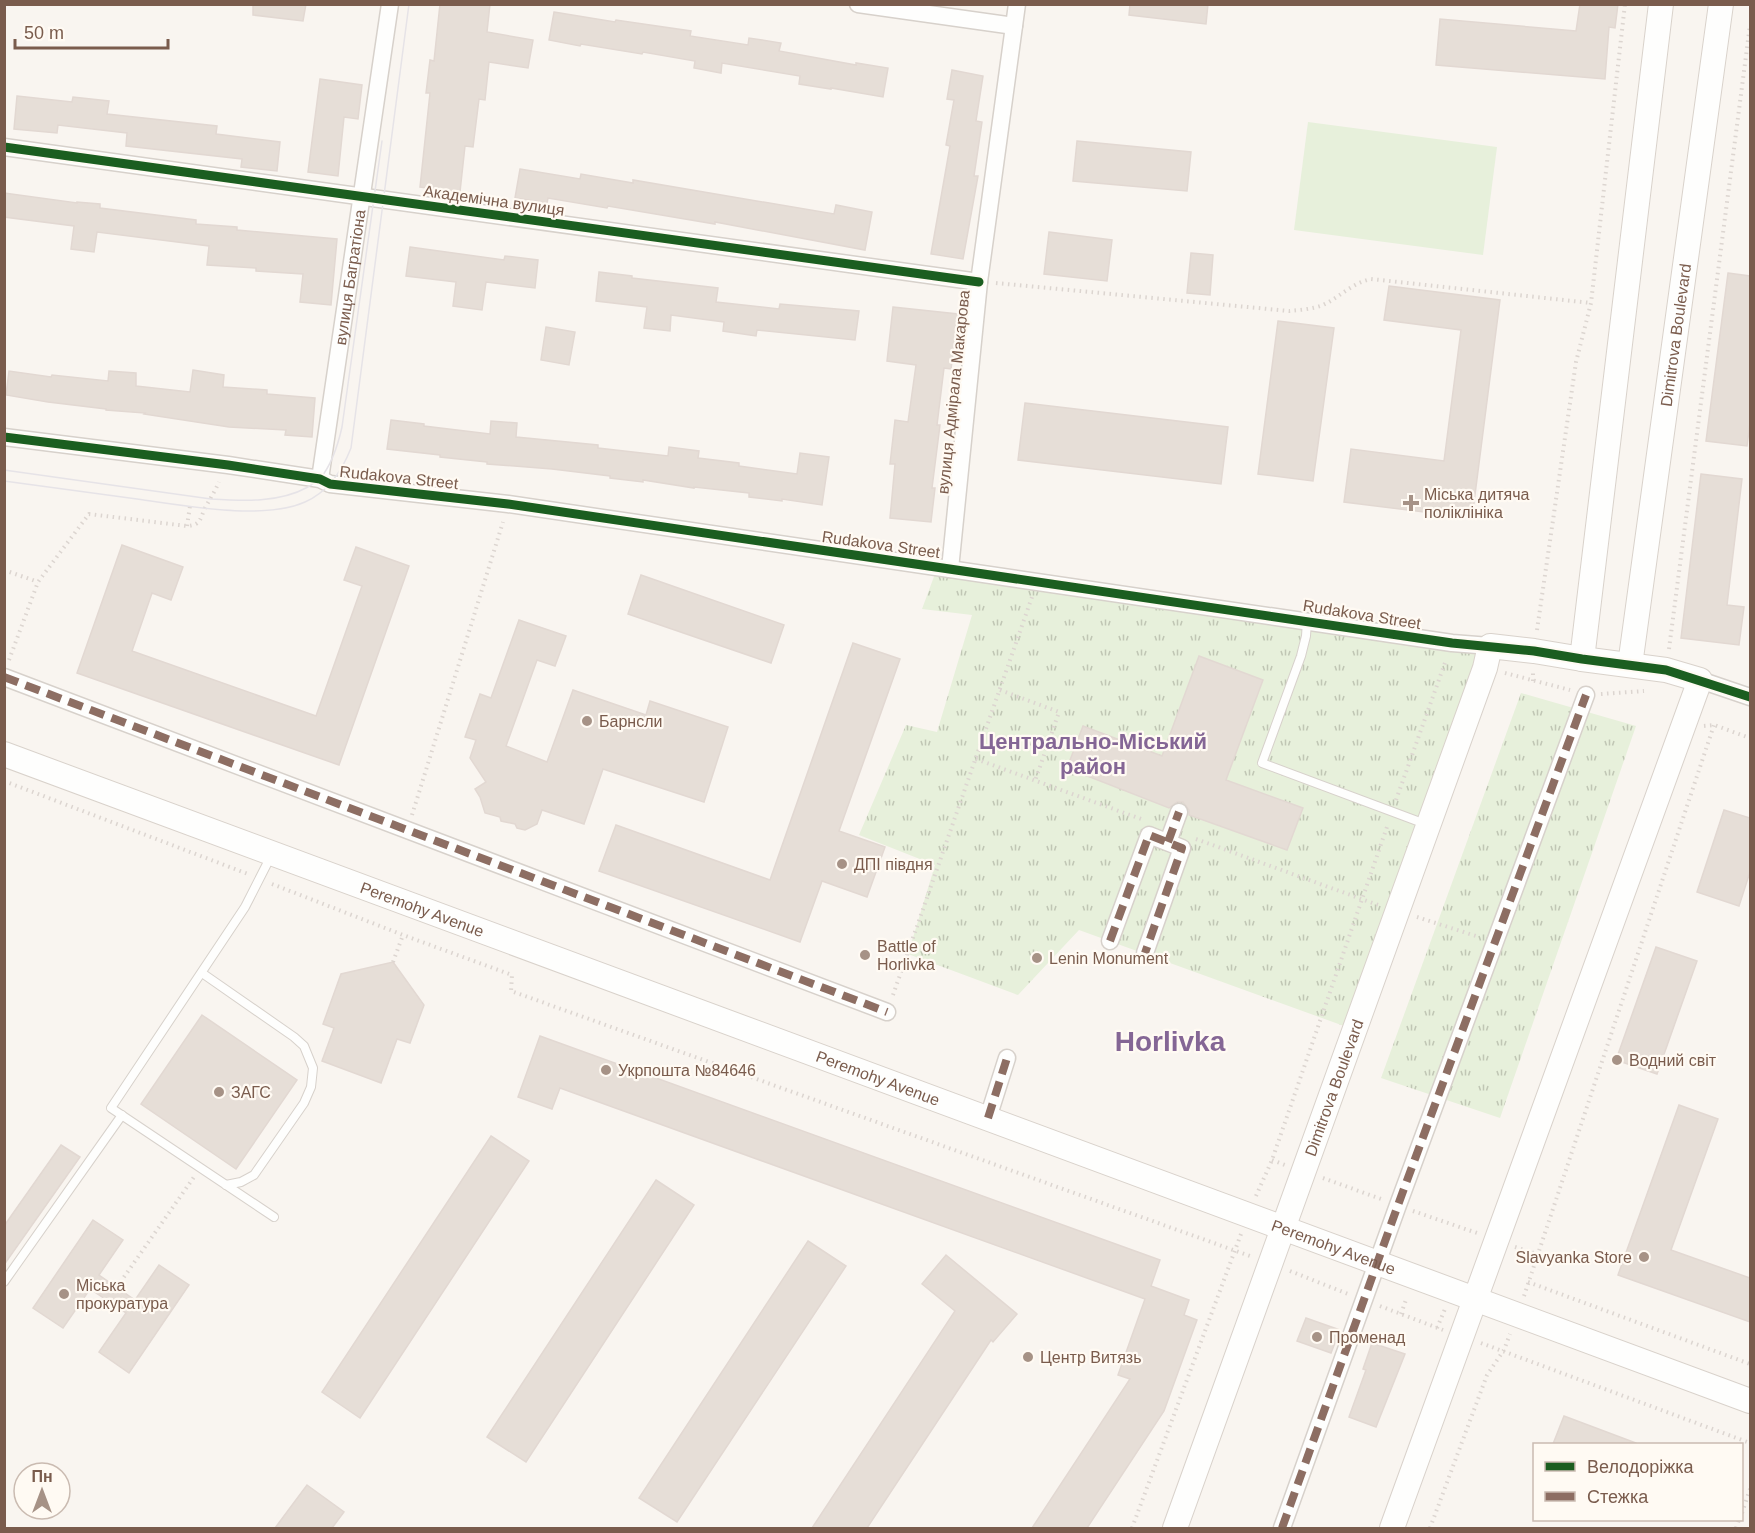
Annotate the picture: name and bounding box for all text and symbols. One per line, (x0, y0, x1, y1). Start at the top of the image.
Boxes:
scale bar (15, 12, 168, 50)
text: 50 m (24, 23, 64, 43)
street label: Академічна вулиця (422, 182, 565, 219)
street label: вулиця Багратіона (332, 208, 369, 346)
street label: Dimitrova Boulevard (1658, 263, 1694, 408)
street label: вулиця Адмірала Макарова (934, 289, 973, 495)
street label: Rudakova Street (339, 463, 460, 492)
place label: Міська дитяча поліклініка (1424, 486, 1530, 521)
marker: Міська дитяча поліклініка (1402, 494, 1420, 512)
street label: Rudakova Street (821, 528, 942, 561)
street label: Rudakova Street (1302, 597, 1423, 632)
place label: Барнсли (599, 713, 662, 730)
marker: Барнсли (580, 714, 594, 728)
district label: Центрально-Міський район (979, 729, 1207, 779)
place label: ДПІ півдня (854, 856, 933, 873)
marker: ДПІ півдня (835, 857, 849, 871)
street label: Peremohy Avenue (358, 879, 486, 940)
place label: Battle of Horlivka (877, 938, 936, 973)
marker: Battle of Horlivka (858, 948, 872, 962)
place label: Lenin Monument (1049, 950, 1169, 967)
marker: Lenin Monument (1030, 951, 1044, 965)
street label: Dimitrova Boulevard (1302, 1017, 1367, 1159)
district label: Horlivka (1115, 1026, 1226, 1057)
street label: Peremohy Avenue (814, 1048, 942, 1109)
place label: Водний світ (1629, 1052, 1717, 1069)
marker: Водний світ (1610, 1053, 1624, 1067)
place label: Укрпошта №84646 (618, 1062, 756, 1079)
marker: Укрпошта №84646 (599, 1063, 613, 1077)
place label: ЗАГС (231, 1084, 271, 1101)
marker: ЗАГС (212, 1085, 226, 1099)
street label: Peremohy Avenue (1269, 1217, 1398, 1278)
place label: Slavyanka Store (1515, 1249, 1632, 1266)
marker: Slavyanka Store (1637, 1250, 1651, 1264)
place label: Міська прокуратура (76, 1277, 168, 1312)
marker: Міська прокуратура (57, 1287, 71, 1301)
place label: Променад (1329, 1329, 1406, 1346)
marker: Променад (1310, 1330, 1324, 1344)
place label: Центр Витязь (1040, 1349, 1142, 1366)
marker: Центр Витязь (1021, 1350, 1035, 1364)
legend (1533, 1443, 1743, 1521)
text: Велодоріжка (1587, 1457, 1695, 1477)
north arrow (12, 1461, 72, 1521)
text: Пн (31, 1468, 53, 1485)
text: Стежка (1587, 1487, 1649, 1507)

